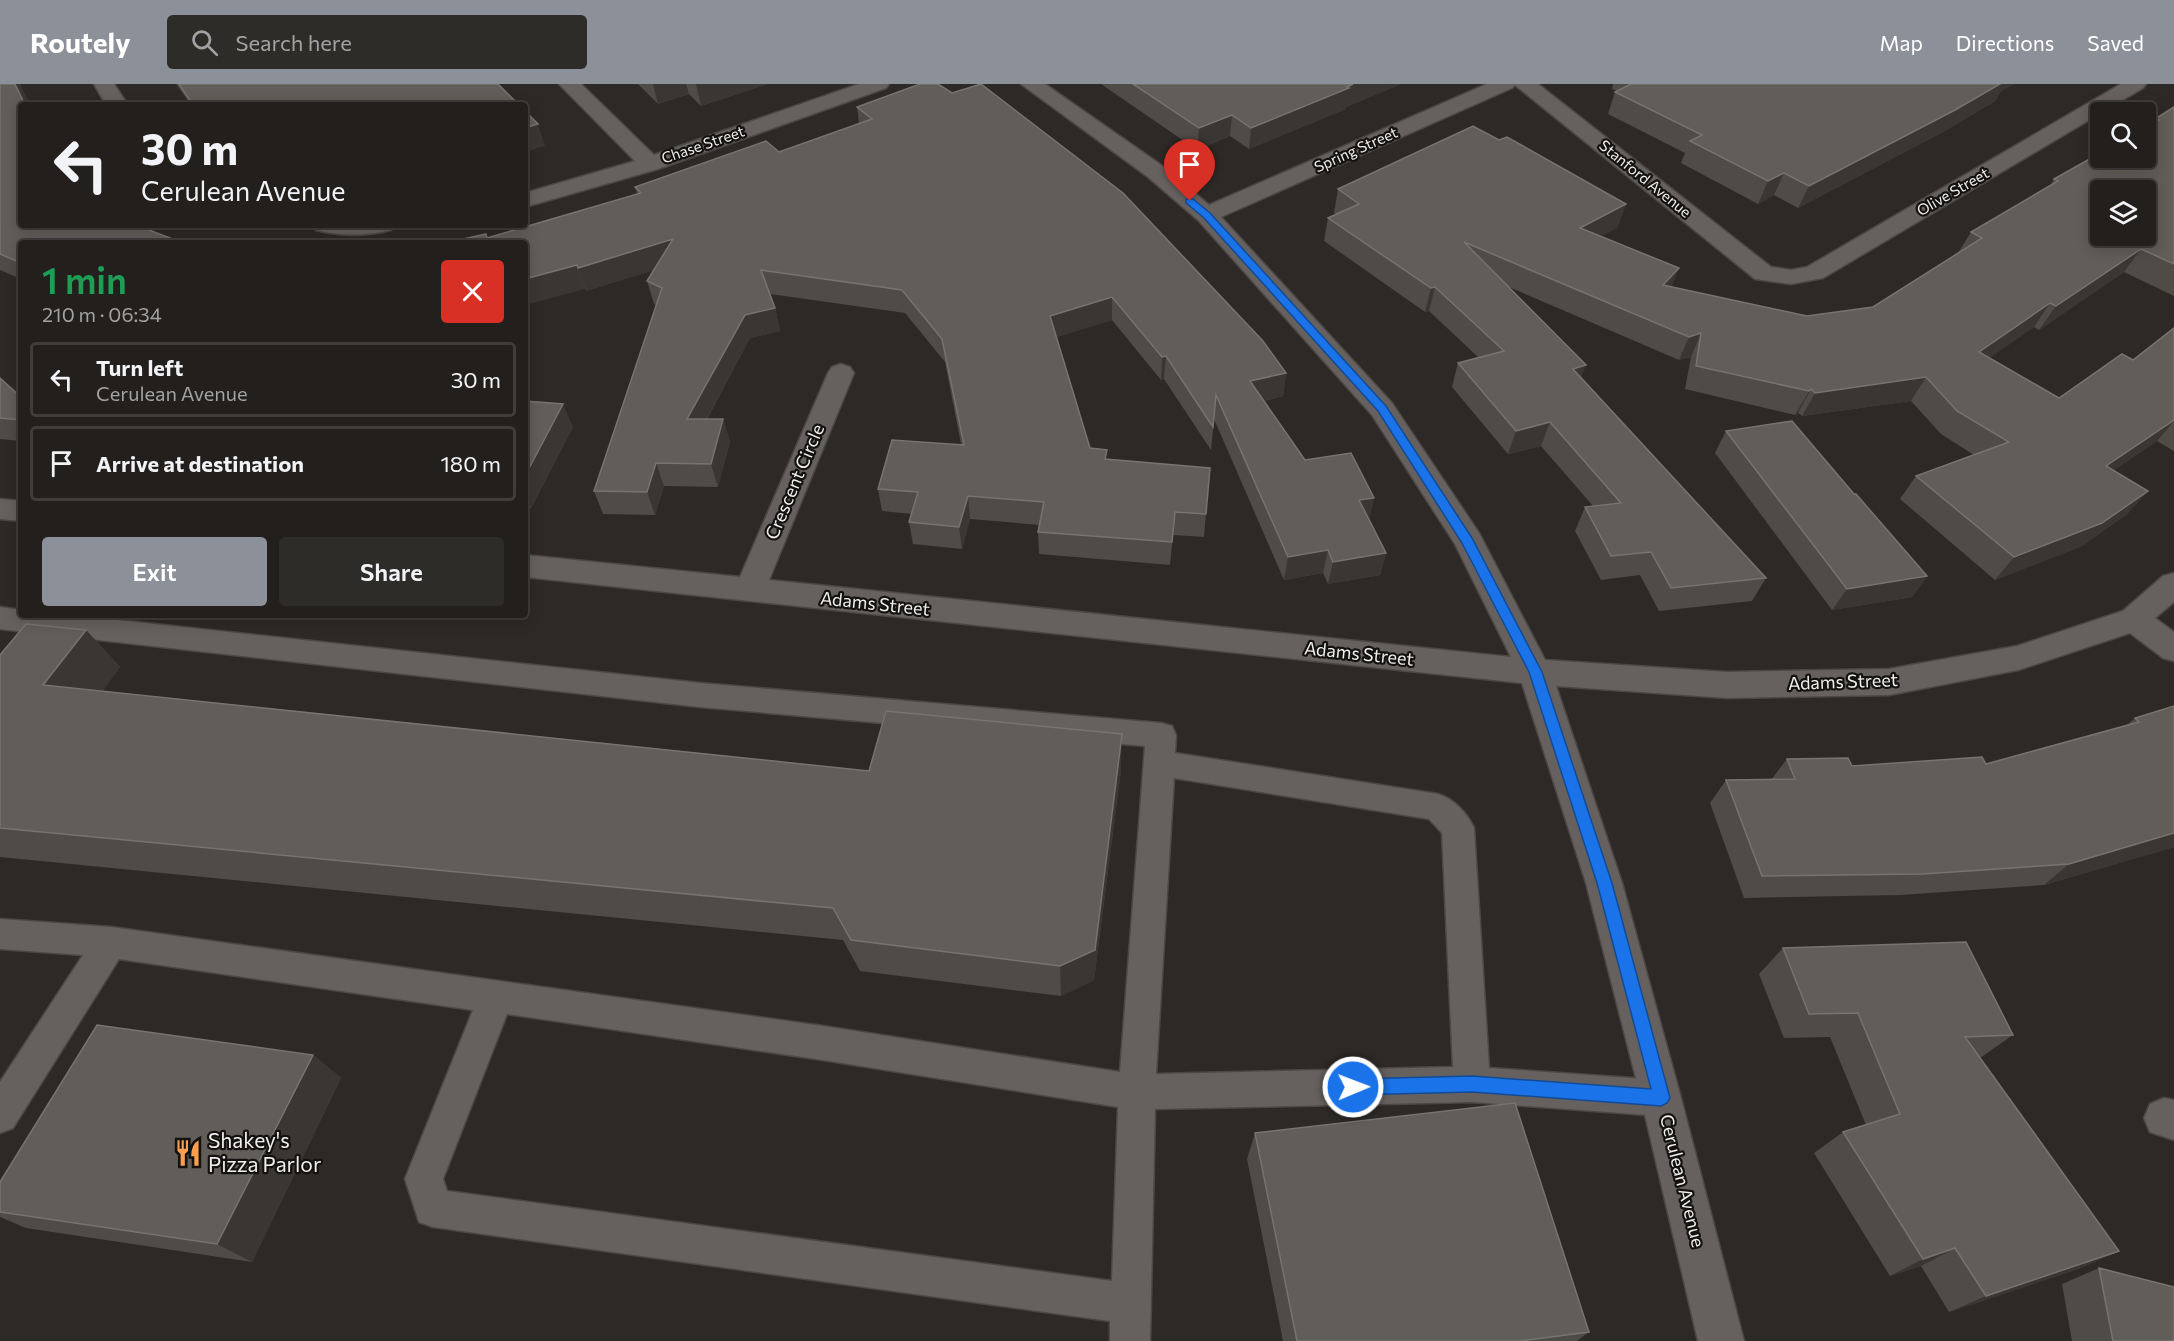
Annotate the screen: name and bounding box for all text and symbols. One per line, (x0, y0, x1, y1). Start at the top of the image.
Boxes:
search box (167, 15, 587, 69)
text: Routely (30, 25, 131, 59)
icon: search (188, 26, 221, 59)
text: Search here (236, 29, 352, 56)
text: Map (1880, 30, 1923, 55)
text: Directions (1956, 30, 2054, 55)
text: Saved (2087, 30, 2144, 55)
map controls (2090, 102, 2156, 246)
button: search (2090, 102, 2156, 168)
street label: Chase Street (659, 121, 747, 167)
text: 30 m (141, 122, 238, 174)
street label: Spring Street (1311, 123, 1400, 176)
icon: left (42, 126, 120, 204)
street label: Stanford Avenue (1596, 136, 1695, 221)
pin (1164, 139, 1215, 201)
icon: arrive (1173, 148, 1206, 181)
street label: Olive Street (1913, 163, 1992, 219)
text: Cerulean Avenue (141, 174, 345, 207)
button: layers (2090, 180, 2156, 246)
text: 1 min (42, 257, 127, 301)
button: close (441, 260, 504, 323)
text: 210 m · 06:34 (42, 302, 162, 326)
text: Turn left (96, 354, 183, 381)
icon: left (45, 363, 78, 396)
text: 30 m (451, 366, 501, 393)
text: Cerulean Avenue (96, 381, 247, 405)
street label: Crescent Circle (760, 421, 828, 543)
icon: arrive (45, 447, 78, 480)
text: Arrive at destination (96, 450, 304, 477)
text: 180 m (440, 450, 501, 477)
button: Exit (42, 537, 267, 606)
button: Share (279, 537, 504, 606)
street label: Adams Street (819, 586, 931, 620)
street label: Adams Street (1303, 636, 1415, 670)
street label: Adams Street (1788, 668, 1898, 694)
position arrow (1321, 1055, 1385, 1119)
street label: Cerulean Avenue (1656, 1112, 1710, 1250)
place label: Shakey's Pizza Parlor (208, 1127, 321, 1176)
restaurant icon: Shakey's Pizza Parlor (173, 1138, 203, 1168)

